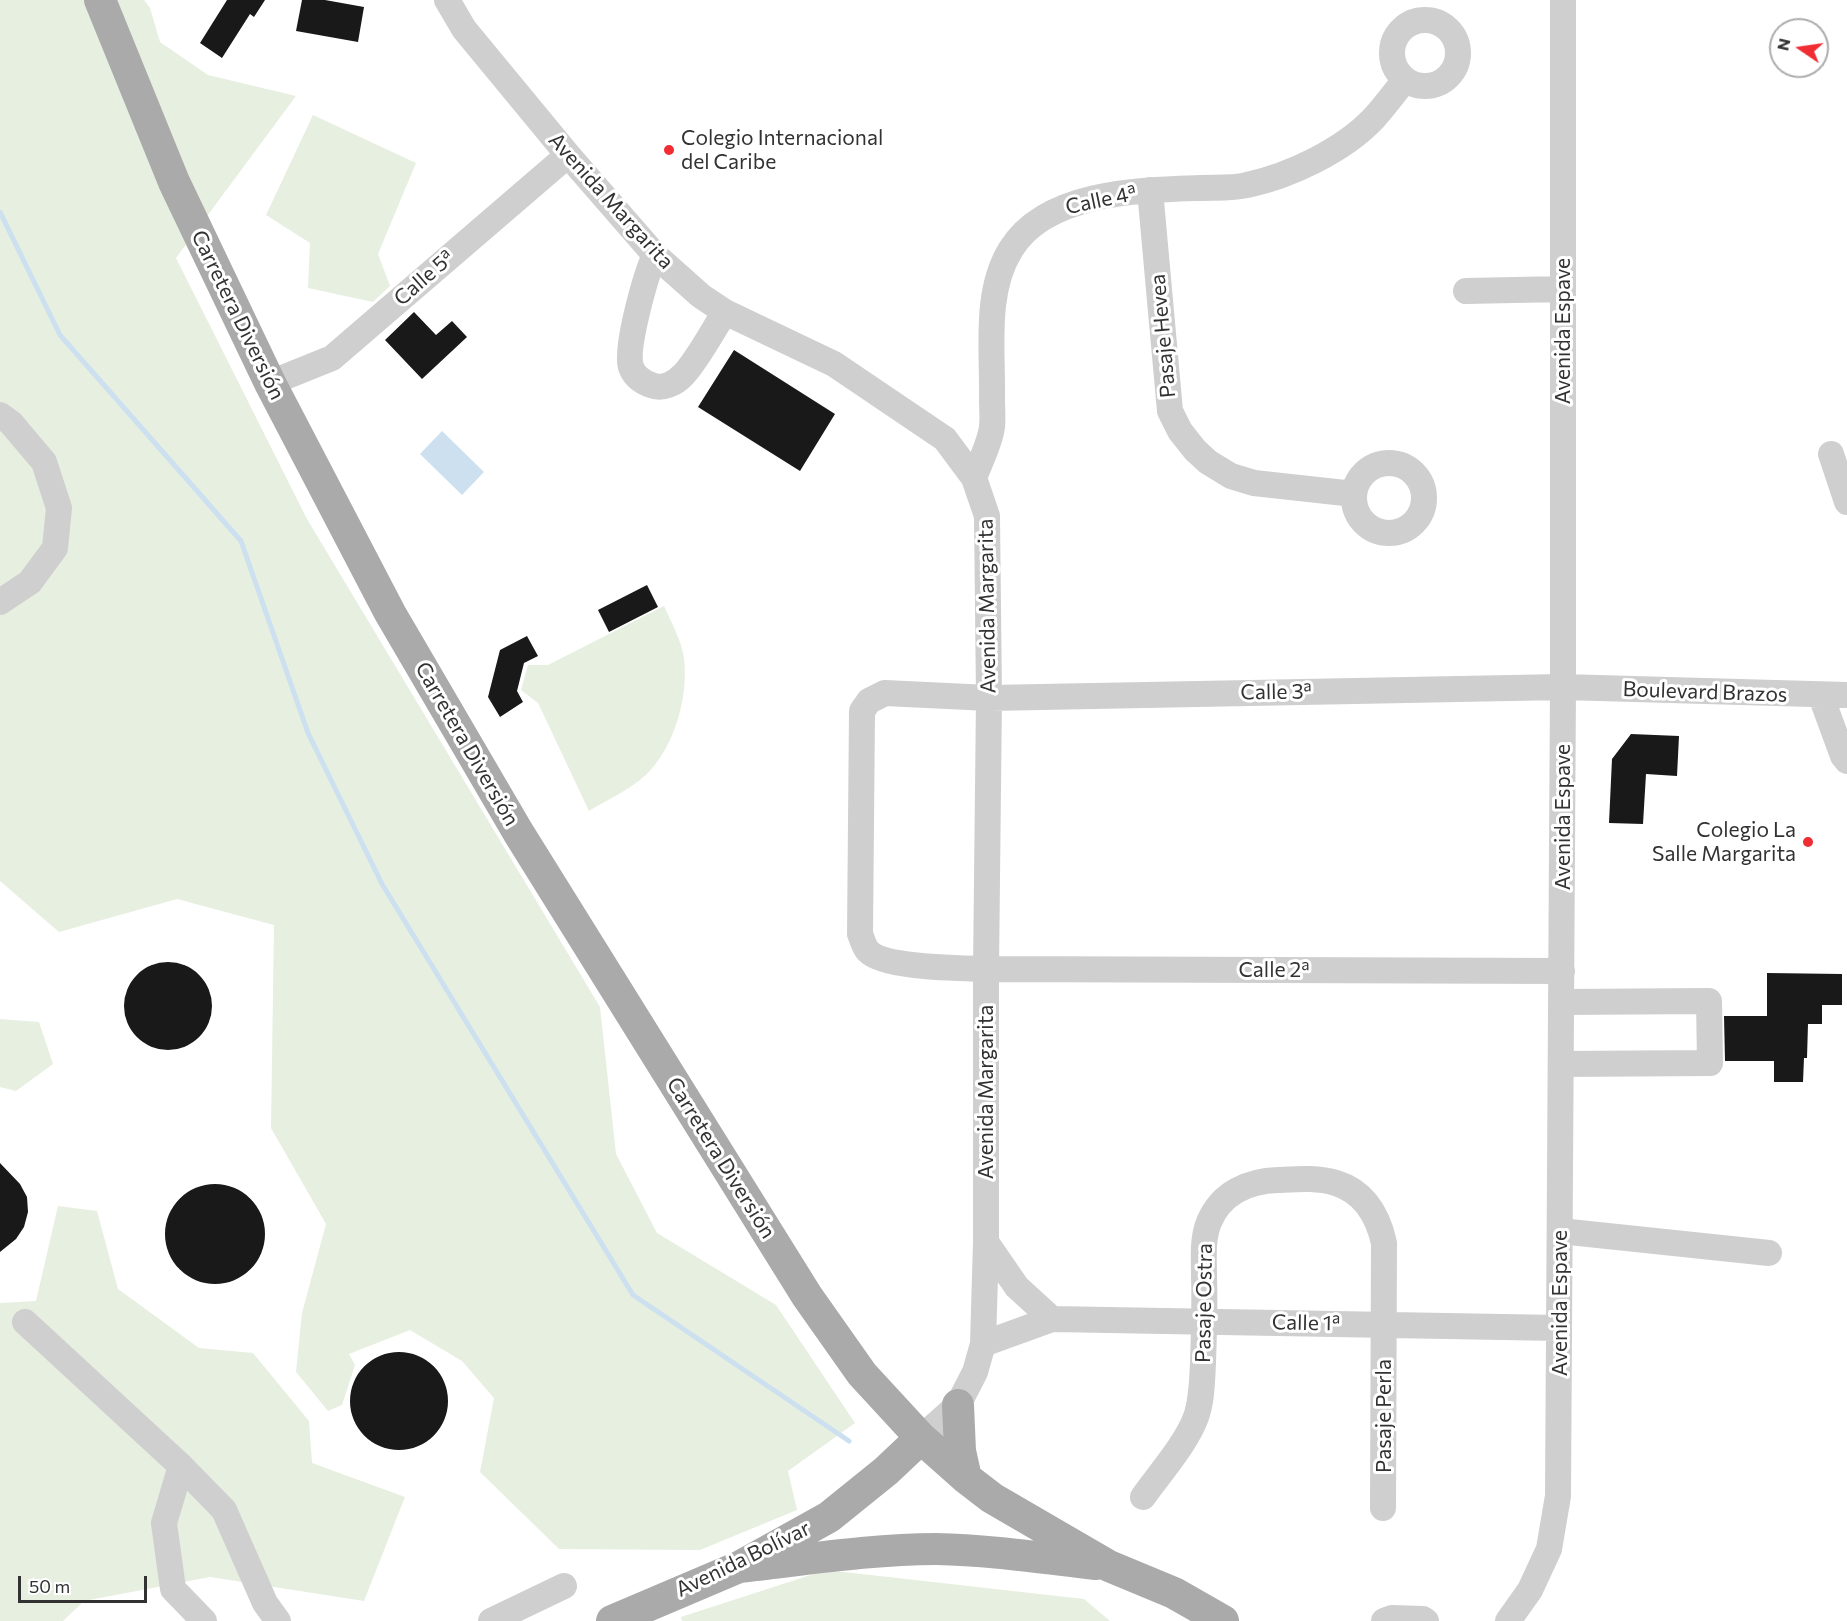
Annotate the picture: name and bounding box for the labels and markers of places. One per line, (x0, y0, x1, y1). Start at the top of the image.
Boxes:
place label: Colegio Internacional del Caribe (681, 125, 883, 175)
marker: Colegio Internacional del Caribe (662, 143, 676, 157)
place label: Colegio La Salle Margarita (1652, 817, 1796, 867)
marker: Colegio La Salle Margarita (1801, 835, 1815, 849)

